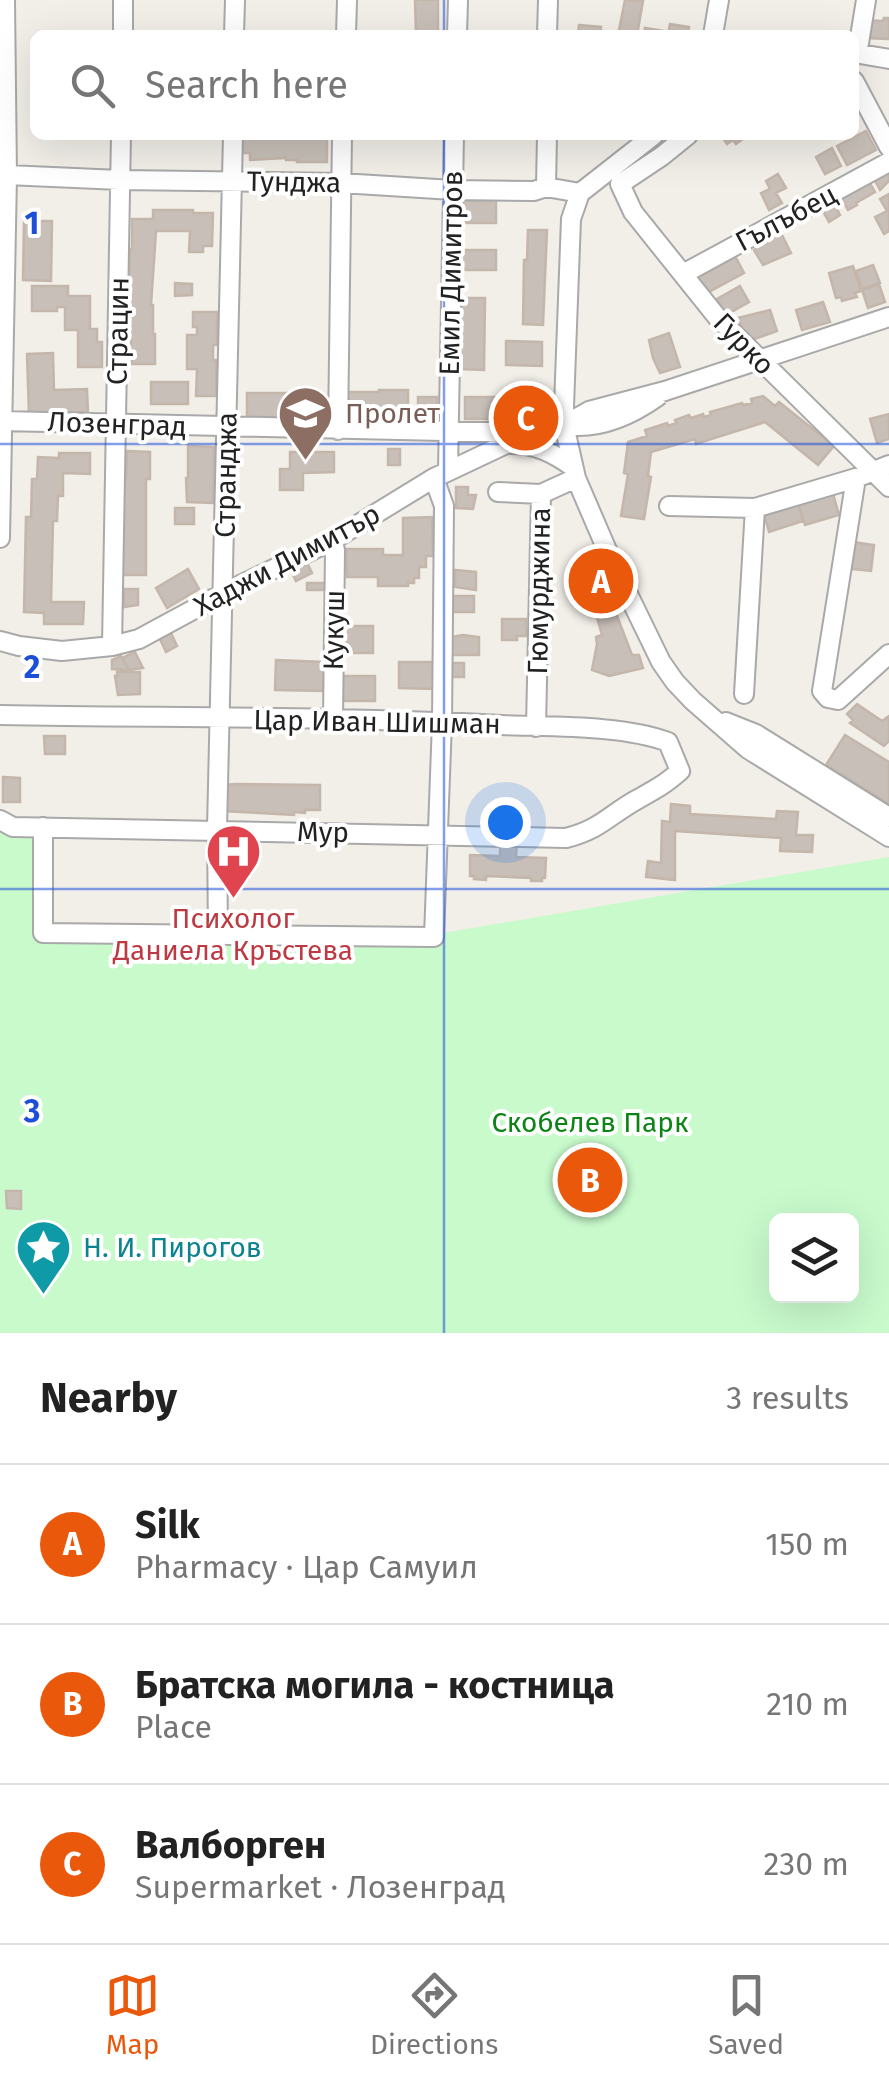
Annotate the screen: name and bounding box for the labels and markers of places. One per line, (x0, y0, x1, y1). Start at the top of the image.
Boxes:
pin: C (494, 380, 558, 456)
school or university icon: Пролет (276, 383, 336, 462)
place label: Пролет (345, 397, 440, 430)
pin: A (568, 544, 634, 618)
hospital icon: Психолог Даниела Кръстева (203, 822, 263, 901)
place label: Психолог Даниела Кръстева (112, 902, 353, 967)
pin: B (558, 1142, 622, 1218)
place icon: Н. И. Пирогов (14, 1217, 74, 1296)
place label: Н. И. Пирогов (83, 1231, 262, 1264)

